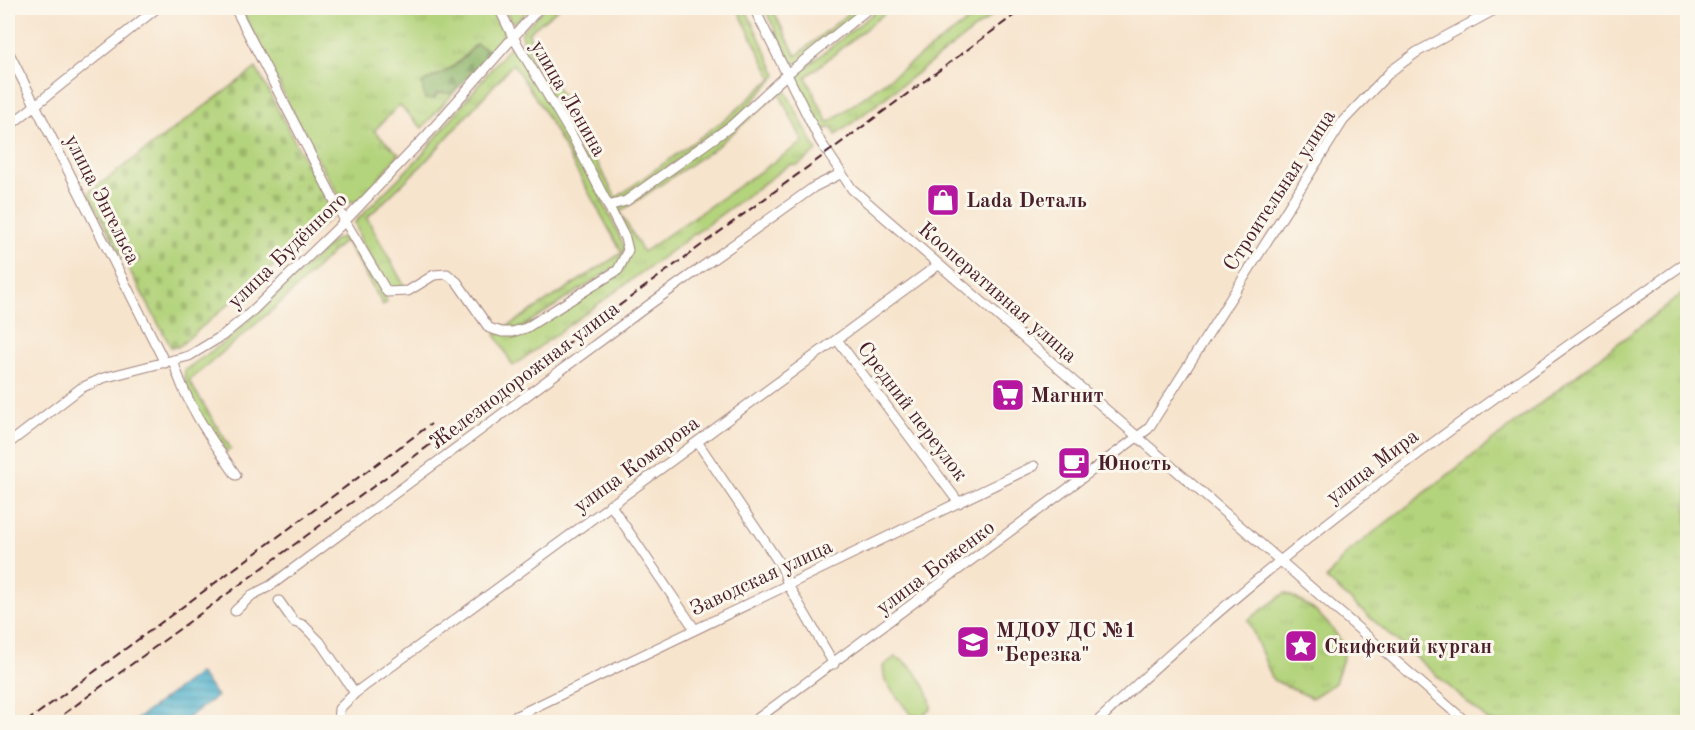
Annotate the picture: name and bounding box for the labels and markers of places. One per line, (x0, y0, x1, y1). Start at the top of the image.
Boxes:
shop icon: Lada Dеталь (925, 182, 961, 218)
place label: Lada Dеталь (966, 191, 1087, 212)
supermarket icon: Магнит (990, 377, 1026, 413)
place label: Магнит (1031, 386, 1104, 407)
cafe icon: Юность (1056, 445, 1092, 481)
place label: Юность (1097, 454, 1171, 475)
place label: МДОУ ДС №1 "Березка" (996, 621, 1137, 666)
school or university icon: МДОУ ДС №1 "Березка" (955, 624, 991, 660)
place icon: Скифский курган (1283, 628, 1319, 664)
place label: Скифский курган (1324, 637, 1492, 658)

